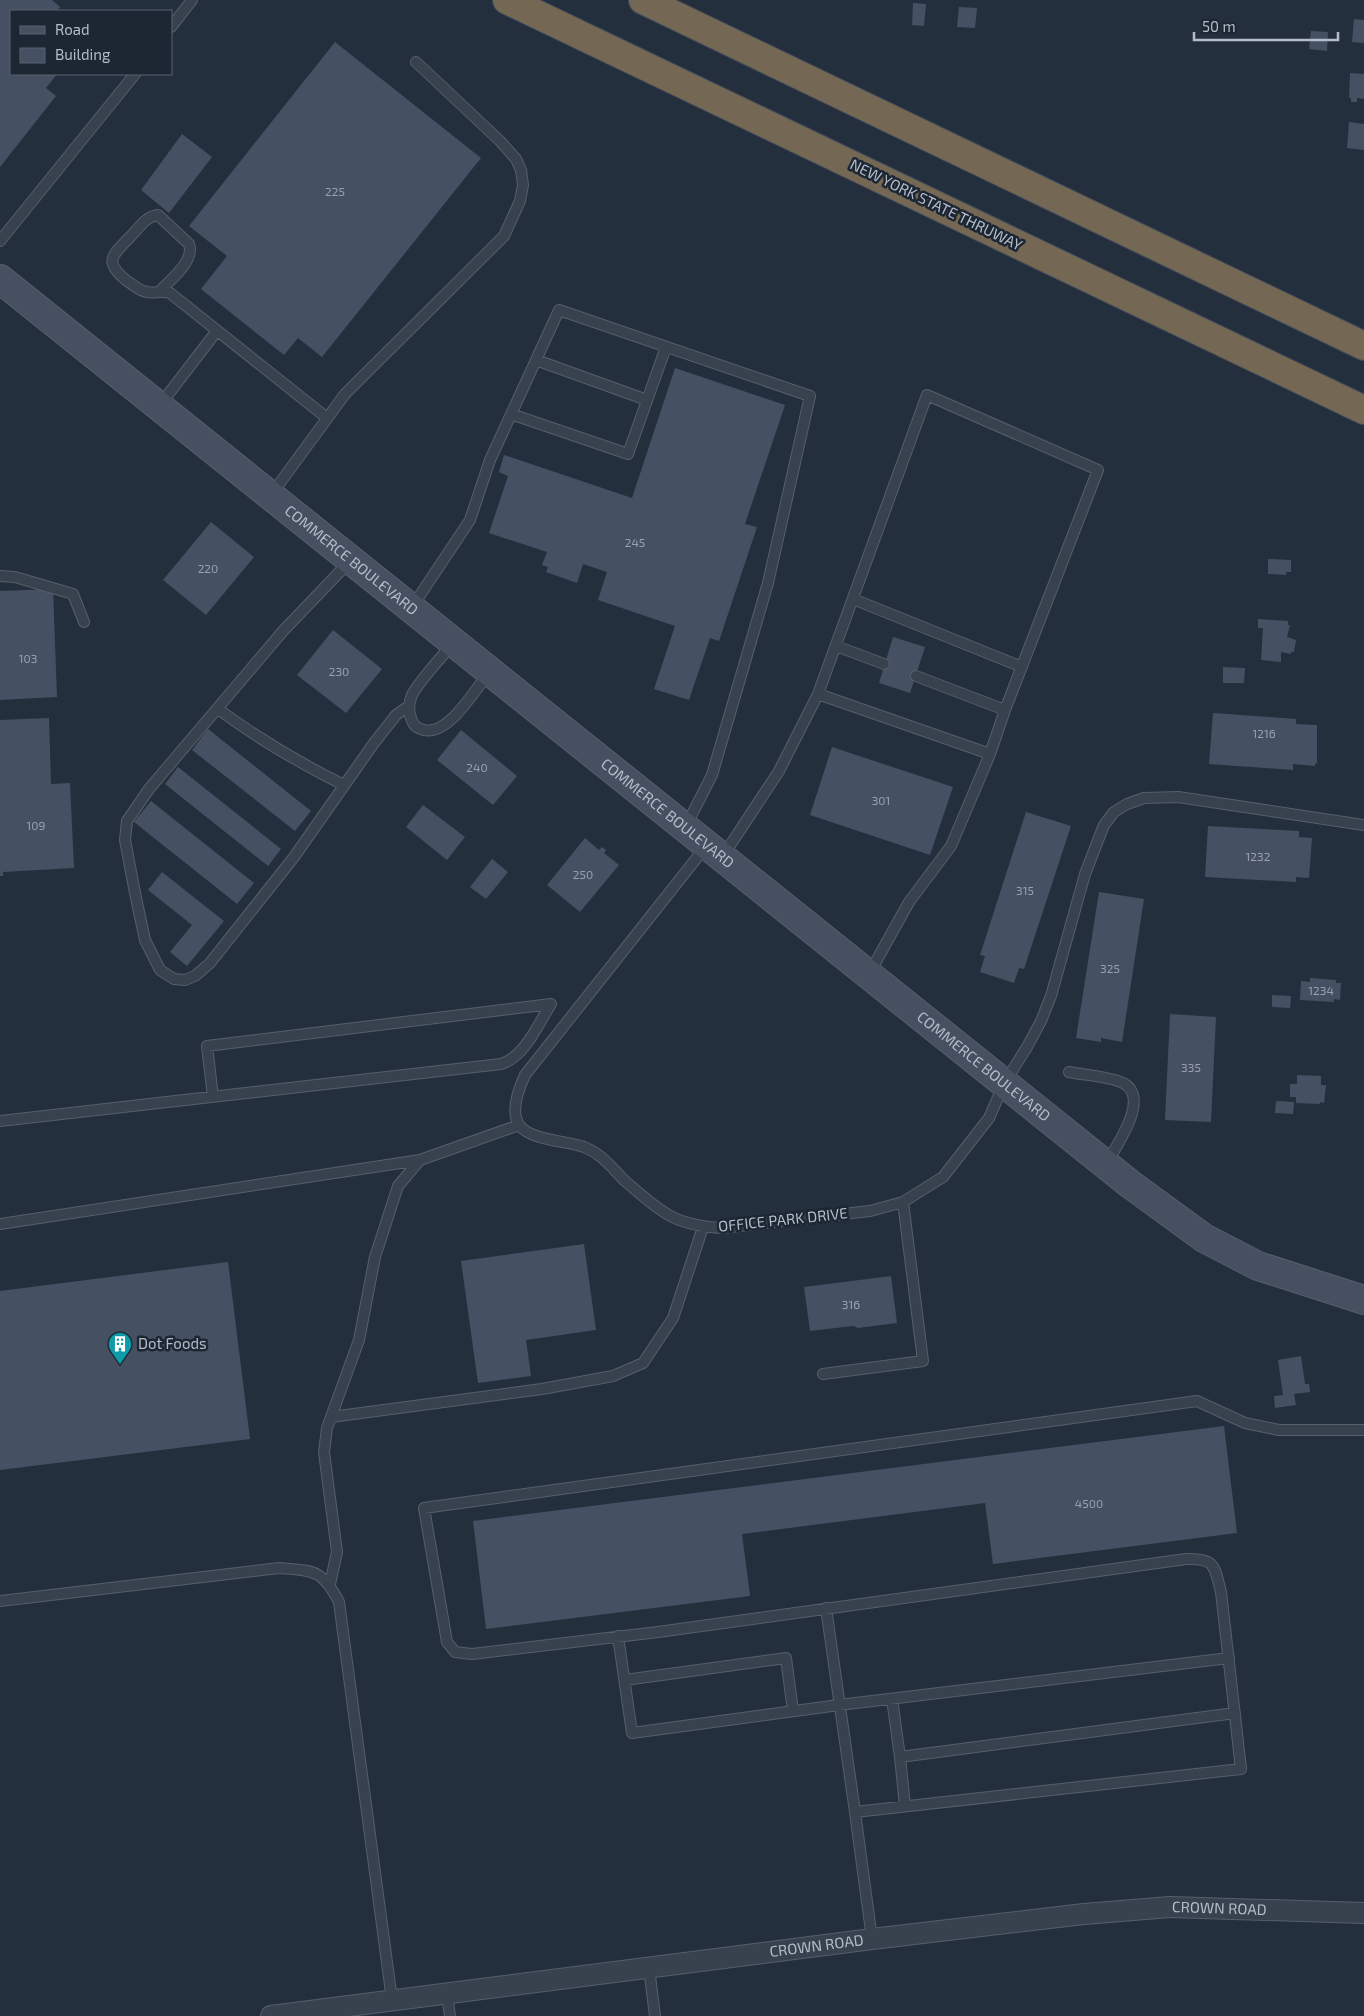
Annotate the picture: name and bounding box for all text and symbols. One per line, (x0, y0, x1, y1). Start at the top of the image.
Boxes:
legend (10, 10, 172, 75)
scale bar (1194, 10, 1338, 42)
text: 50 m (1202, 17, 1236, 35)
text: Road (55, 20, 90, 38)
text: Building (55, 45, 111, 63)
street label: NEW YORK STATE THRUWAY (847, 155, 1026, 254)
house number: 225 (325, 184, 345, 198)
street label: COMMERCE BOULEVARD (282, 501, 422, 618)
house number: 245 (625, 535, 645, 549)
house number: 220 (198, 561, 218, 575)
house number: 103 (19, 651, 37, 665)
house number: 230 (329, 664, 349, 678)
house number: 1216 (1252, 726, 1276, 740)
street label: COMMERCE BOULEVARD (598, 754, 738, 871)
house number: 240 (466, 760, 488, 774)
house number: 301 (872, 793, 890, 807)
house number: 109 (27, 818, 46, 832)
house number: 1232 (1246, 849, 1271, 863)
house number: 250 (573, 867, 593, 881)
house number: 315 (1016, 883, 1034, 897)
house number: 325 (1100, 961, 1120, 975)
house number: 1234 (1308, 983, 1334, 997)
street label: COMMERCE BOULEVARD (914, 1007, 1054, 1125)
house number: 335 (1181, 1060, 1201, 1074)
street label: OFFICE PARK DRIVE (717, 1203, 849, 1235)
house number: 316 (842, 1297, 860, 1311)
building icon: Dot Foods (107, 1331, 133, 1365)
place label: Dot Foods (138, 1334, 207, 1352)
house number: 4500 (1075, 1496, 1103, 1510)
street label: CROWN ROAD (1172, 1897, 1267, 1918)
street label: CROWN ROAD (768, 1930, 865, 1960)

